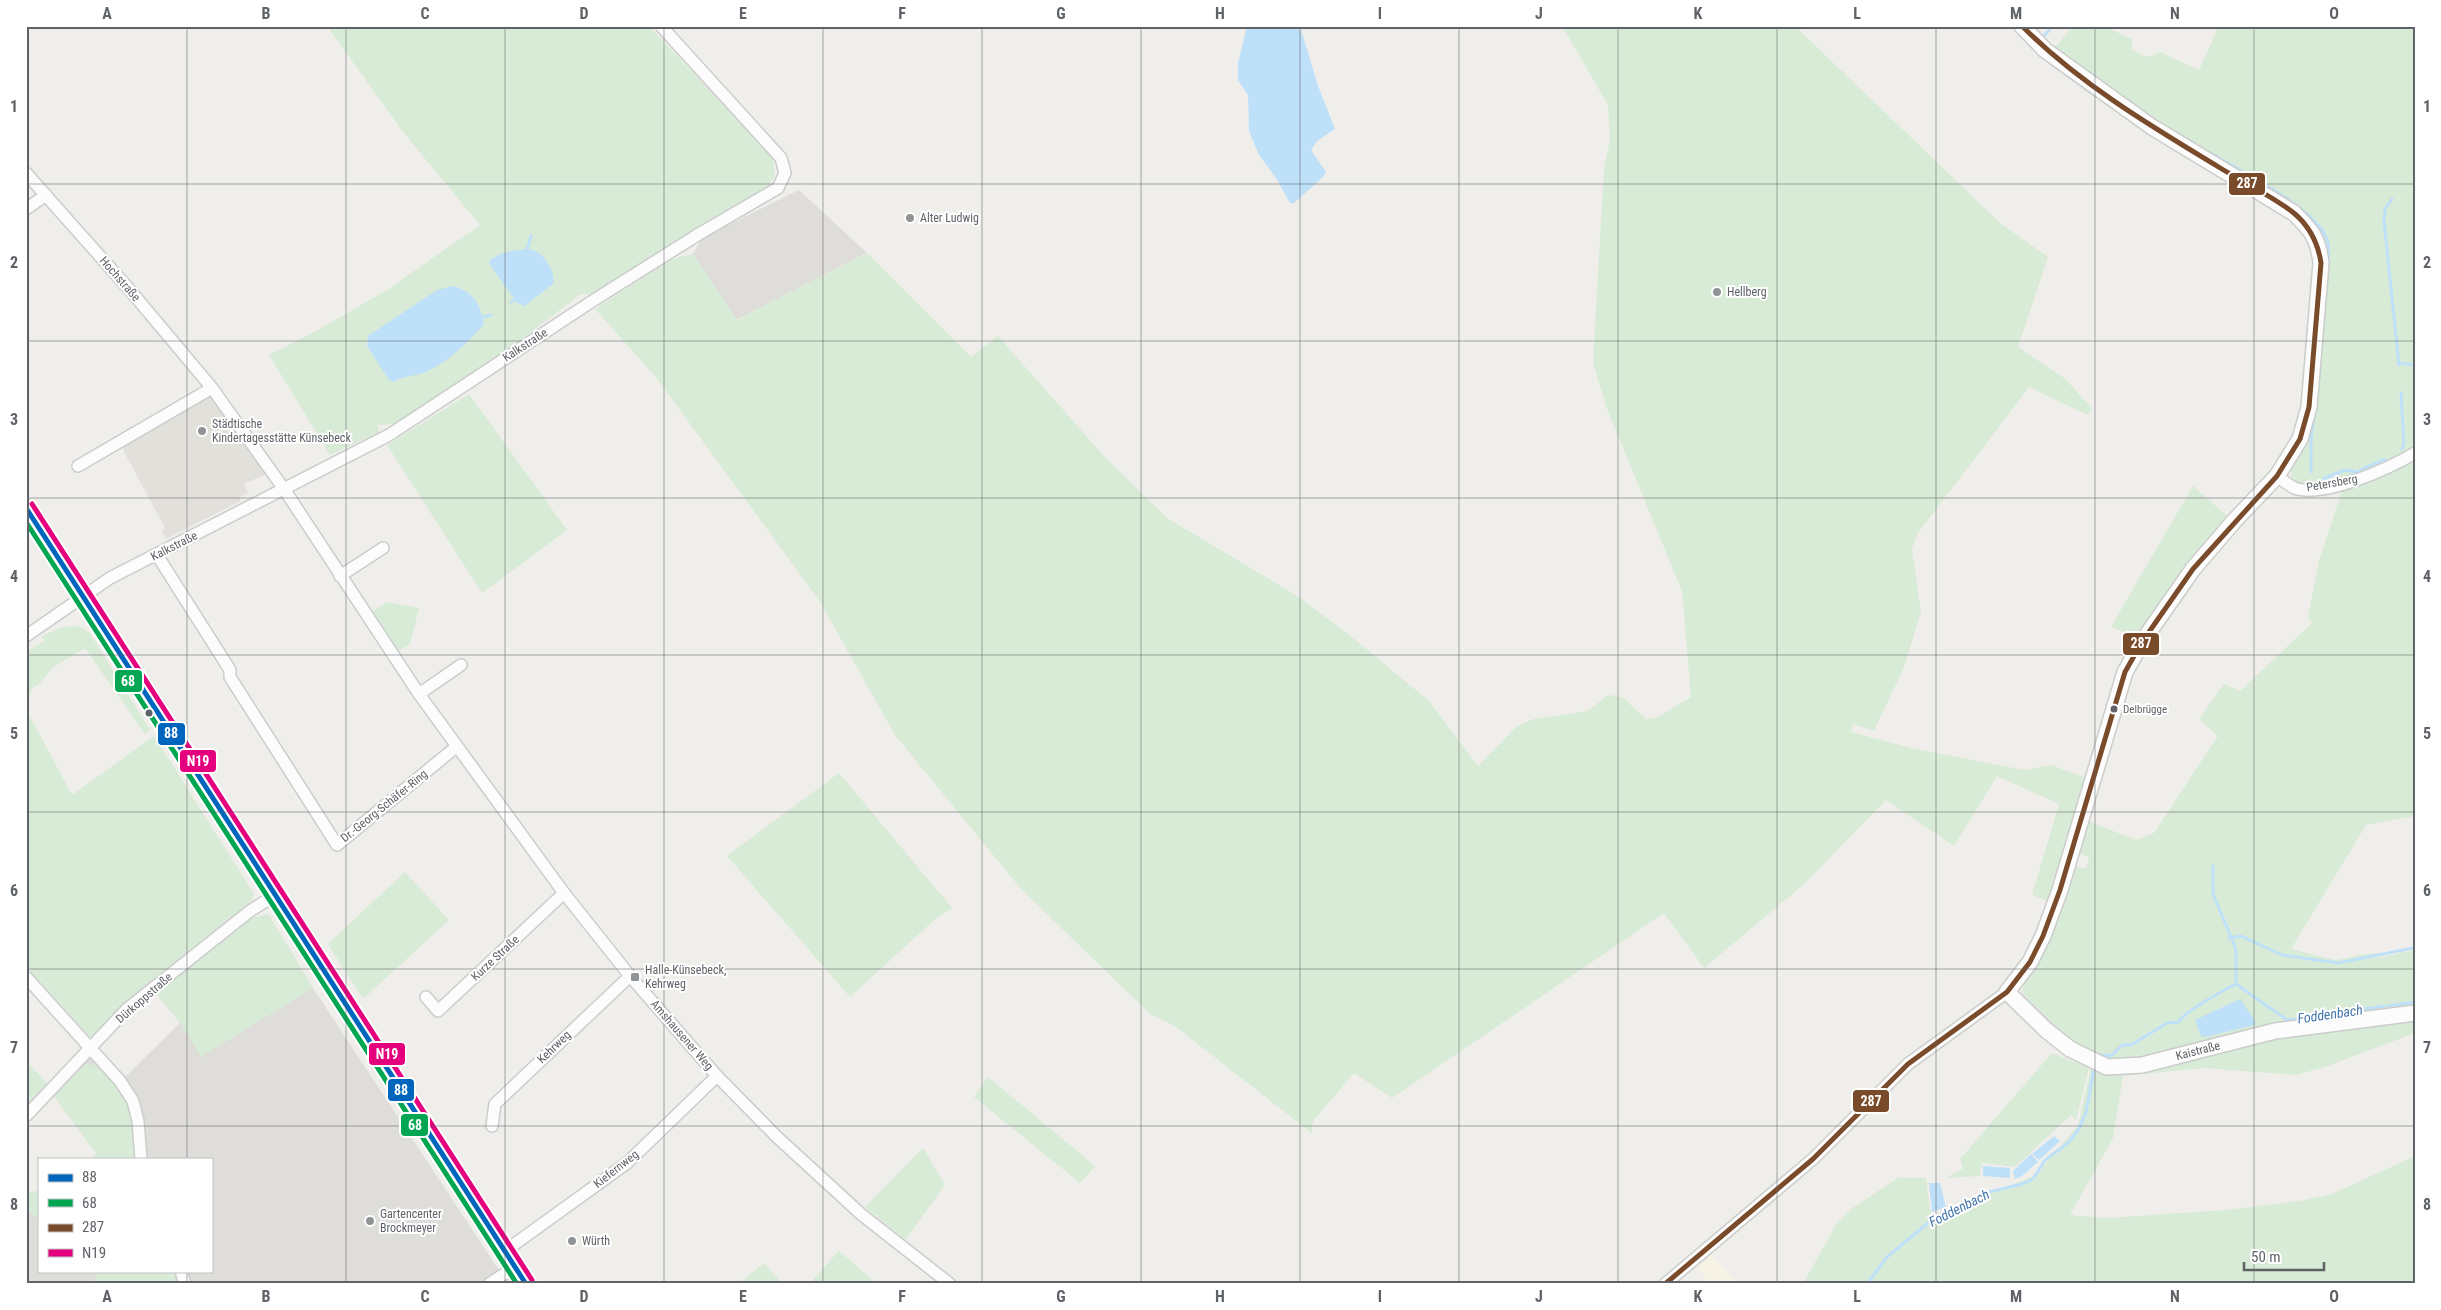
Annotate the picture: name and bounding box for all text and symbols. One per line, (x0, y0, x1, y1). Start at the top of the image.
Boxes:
text: A (102, 4, 112, 23)
text: B (262, 4, 271, 23)
text: C (420, 4, 430, 23)
text: D (579, 4, 589, 23)
text: E (739, 4, 747, 23)
text: F (898, 4, 906, 23)
text: G (1056, 4, 1066, 23)
text: H (1215, 4, 1225, 23)
text: I (1378, 4, 1382, 23)
text: J (1535, 4, 1543, 23)
text: K (1694, 4, 1703, 23)
text: L (1853, 4, 1861, 23)
text: M (2010, 4, 2022, 23)
text: N (2170, 4, 2180, 23)
text: O (2329, 4, 2339, 23)
text: 1 (10, 97, 18, 116)
text: 1 (2423, 97, 2431, 116)
line badge: 287 (2228, 172, 2266, 196)
text: 287 (2236, 175, 2258, 191)
place label: Alter Ludwig (920, 211, 979, 225)
marker: Alter Ludwig (904, 212, 916, 224)
text: 2 (10, 253, 18, 272)
text: 2 (2423, 253, 2431, 272)
street label: Hochstraße (97, 254, 144, 305)
place label: Hellberg (1727, 285, 1767, 299)
marker: Hellberg (1711, 286, 1723, 298)
street label: Kalkstraße (500, 325, 550, 365)
text: 3 (10, 410, 18, 429)
text: 3 (2423, 410, 2431, 429)
place label: Städtische Kindertagesstätte Künsebeck (212, 417, 351, 445)
marker: Städtische Kindertagesstätte Künsebeck (196, 425, 208, 437)
street label: Petersberg (2305, 472, 2359, 494)
street label: Kalkstraße (148, 528, 200, 564)
text: 4 (10, 567, 18, 586)
text: 4 (2423, 567, 2431, 586)
line badge: 287 (2122, 632, 2160, 656)
text: 287 (2130, 635, 2152, 651)
line badge: 68 (114, 669, 143, 693)
text: 68 (121, 673, 135, 689)
place label: Delbrügge (2123, 703, 2167, 716)
marker: Delbrügge (2109, 704, 2119, 714)
unlabelled marker (144, 708, 154, 718)
line badge: 88 (157, 722, 186, 746)
text: 5 (10, 724, 18, 743)
text: 5 (2423, 724, 2431, 743)
text: 88 (164, 725, 178, 741)
line badge: N19 (179, 749, 217, 773)
text: N19 (187, 753, 209, 769)
street label: Dr.-Georg-Schäfer-Ring (338, 767, 430, 845)
text: 6 (10, 881, 18, 900)
text: 6 (2423, 881, 2431, 900)
street label: Kurze Straße (468, 932, 522, 984)
place label: Halle-Künsebeck, Kehrweg (645, 963, 726, 991)
street label: Dürkoppstraße (113, 970, 175, 1026)
marker: Halle-Künsebeck, Kehrweg (629, 971, 641, 983)
street label: Amshausener Weg (648, 997, 716, 1073)
water label: Foddenbach (2296, 1002, 2364, 1026)
street label: Kehrweg (534, 1028, 574, 1066)
text: 7 (10, 1038, 18, 1057)
street label: Kaistraße (2174, 1038, 2222, 1063)
text: 7 (2423, 1038, 2431, 1057)
line badge: N19 (368, 1042, 406, 1066)
text: N19 (376, 1046, 398, 1062)
line badge: 88 (387, 1078, 415, 1102)
text: 88 (394, 1082, 408, 1098)
line badge: 287 (1852, 1089, 1890, 1113)
text: 287 (1860, 1093, 1882, 1109)
line badge: 68 (400, 1113, 429, 1137)
text: 68 (408, 1117, 422, 1133)
street label: Kiefernweg (591, 1147, 641, 1191)
legend (38, 1158, 212, 1272)
text: 88 (82, 1168, 97, 1186)
water label: Foddenbach (1926, 1186, 1992, 1230)
text: 68 (82, 1194, 97, 1212)
text: 8 (10, 1195, 18, 1214)
text: 8 (2423, 1195, 2431, 1214)
place label: Gartencenter Brockmeyer (380, 1207, 442, 1235)
marker: Gartencenter Brockmeyer (364, 1215, 376, 1227)
text: 287 (82, 1218, 104, 1236)
place label: Würth (582, 1234, 610, 1248)
marker: Würth (566, 1235, 578, 1247)
scale bar (2244, 1240, 2324, 1272)
text: N19 (82, 1244, 106, 1262)
text: 50 m (2251, 1248, 2281, 1266)
text: A (102, 1287, 112, 1306)
text: B (262, 1287, 271, 1306)
text: C (420, 1287, 430, 1306)
text: D (579, 1287, 589, 1306)
text: E (739, 1287, 747, 1306)
text: F (898, 1287, 906, 1306)
text: G (1056, 1287, 1066, 1306)
text: H (1215, 1287, 1225, 1306)
text: I (1378, 1287, 1382, 1306)
text: J (1535, 1287, 1543, 1306)
text: K (1694, 1287, 1703, 1306)
text: L (1853, 1287, 1861, 1306)
text: M (2010, 1287, 2022, 1306)
text: N (2170, 1287, 2180, 1306)
text: O (2329, 1287, 2339, 1306)

